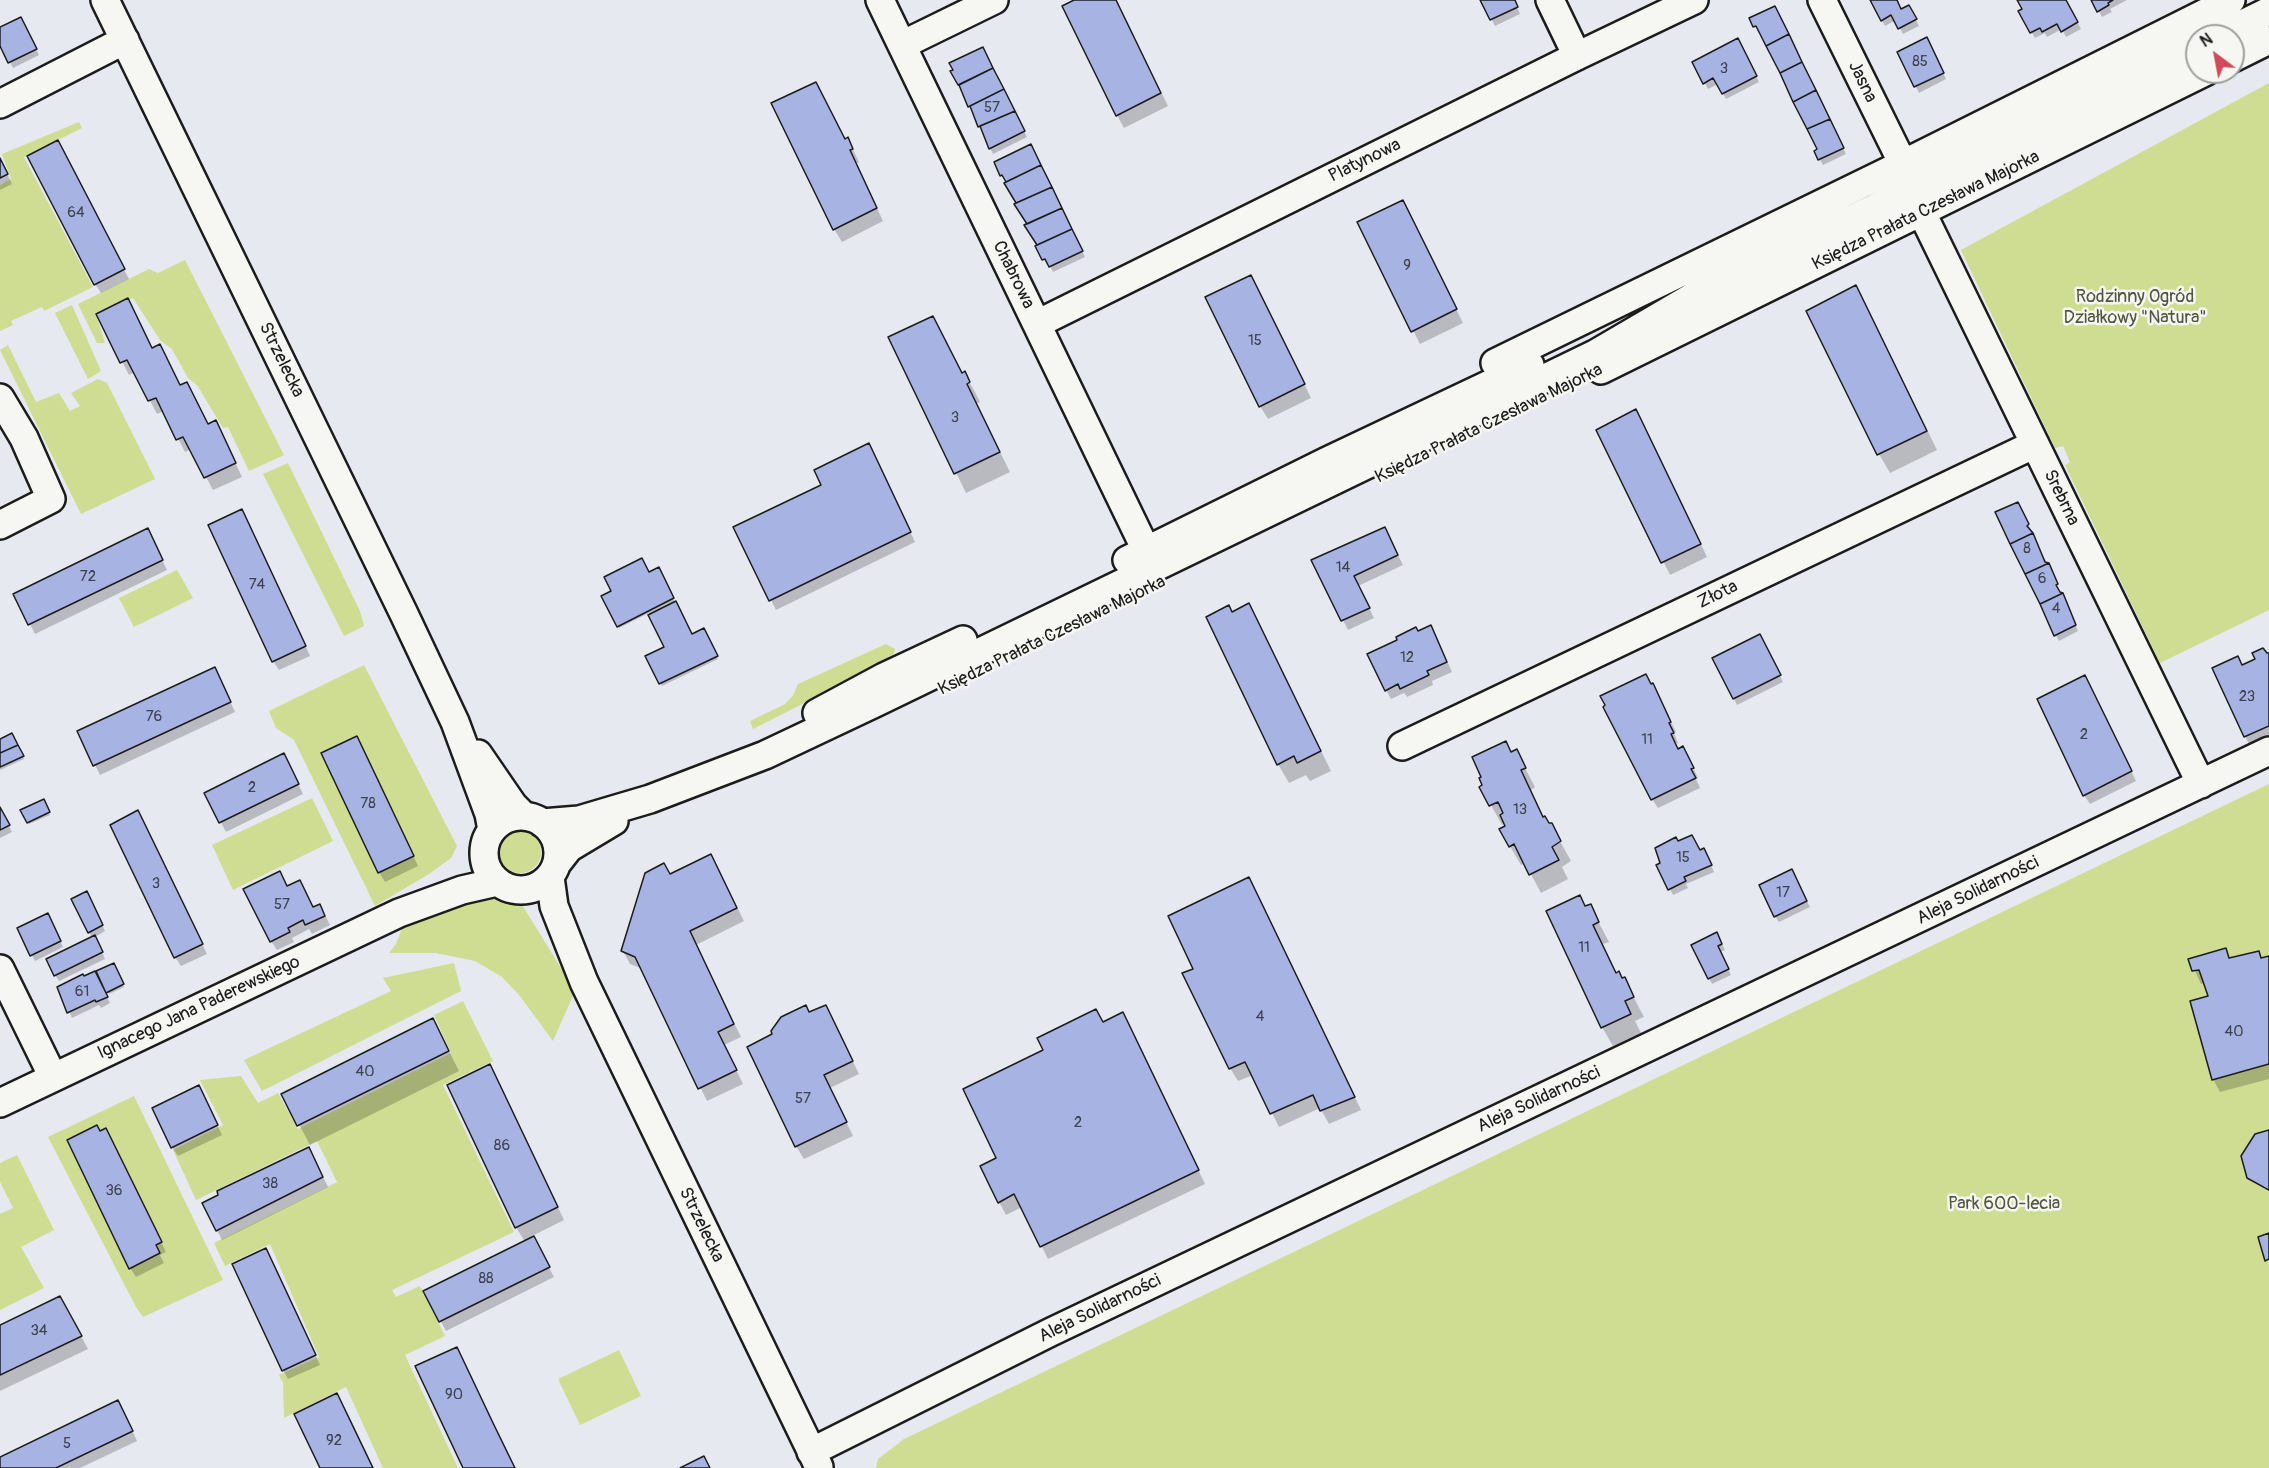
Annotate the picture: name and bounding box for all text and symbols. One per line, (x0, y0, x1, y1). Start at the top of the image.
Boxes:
north arrow (2185, 24, 2245, 84)
text: N (2197, 29, 2216, 52)
house number: 85 (1912, 53, 1928, 71)
street label: Jasna (1843, 58, 1881, 106)
house number: 3 (1720, 60, 1728, 78)
house number: 57 (984, 99, 1000, 117)
street label: Platynowa (1325, 134, 1405, 188)
street label: Księdza Prałata Czesława Majorka (1809, 146, 2043, 276)
house number: 64 (67, 204, 85, 222)
street label: Chabrowa (987, 238, 1039, 312)
house number: 9 (1403, 257, 1411, 275)
park label: Rodzinny Ogród Działkowy "Natura" (2063, 286, 2207, 328)
street label: Strzelecka (254, 319, 308, 401)
house number: 15 (1248, 332, 1262, 350)
street label: Księdza Prałata Czesława Majorka (1372, 359, 1606, 489)
house number: 3 (951, 409, 959, 427)
street label: Srebrna (2038, 467, 2084, 529)
house number: 8 (2023, 540, 2031, 558)
house number: 14 (1336, 559, 1350, 577)
house number: 72 (80, 568, 96, 586)
house number: 6 (2038, 570, 2046, 588)
street label: Księdza Prałata Czesława Majorka (935, 571, 1169, 701)
house number: 74 (249, 576, 265, 594)
street label: Złota (1694, 576, 1742, 614)
house number: 4 (2052, 600, 2060, 618)
house number: 12 (1400, 649, 1414, 667)
house number: 23 (2239, 688, 2255, 706)
house number: 76 (146, 708, 162, 726)
house number: 2 (2080, 726, 2088, 744)
house number: 11 (1641, 731, 1653, 749)
house number: 2 (248, 779, 256, 797)
house number: 78 (360, 795, 376, 813)
house number: 13 (1513, 801, 1527, 819)
house number: 15 (1676, 849, 1690, 867)
street label: Aleja Solidarności (1913, 852, 2043, 930)
house number: 3 (152, 875, 160, 893)
house number: 17 (1776, 884, 1790, 902)
house number: 57 (274, 896, 290, 914)
house number: 11 (1578, 939, 1590, 957)
street label: Ignacego Jana Paderewskiego (94, 951, 304, 1065)
house number: 61 (75, 983, 89, 1001)
house number: 4 (1256, 1008, 1264, 1026)
house number: 40 (2225, 1023, 2243, 1041)
street label: Aleja Solidarności (1474, 1062, 1604, 1138)
house number: 40 (356, 1063, 374, 1081)
house number: 57 (795, 1090, 811, 1108)
house number: 2 (1074, 1114, 1082, 1132)
house number: 86 (494, 1137, 510, 1155)
house number: 38 (262, 1175, 278, 1193)
house number: 36 (105, 1182, 123, 1200)
street label: Strzelecka (674, 1184, 728, 1266)
park label: Park 600-lecia (1948, 1193, 2060, 1215)
house number: 88 (478, 1270, 494, 1288)
street label: Aleja Solidarności (1035, 1270, 1165, 1348)
house number: 34 (30, 1322, 48, 1340)
house number: 90 (445, 1386, 463, 1404)
house number: 92 (326, 1432, 342, 1450)
house number: 5 (63, 1435, 71, 1453)

